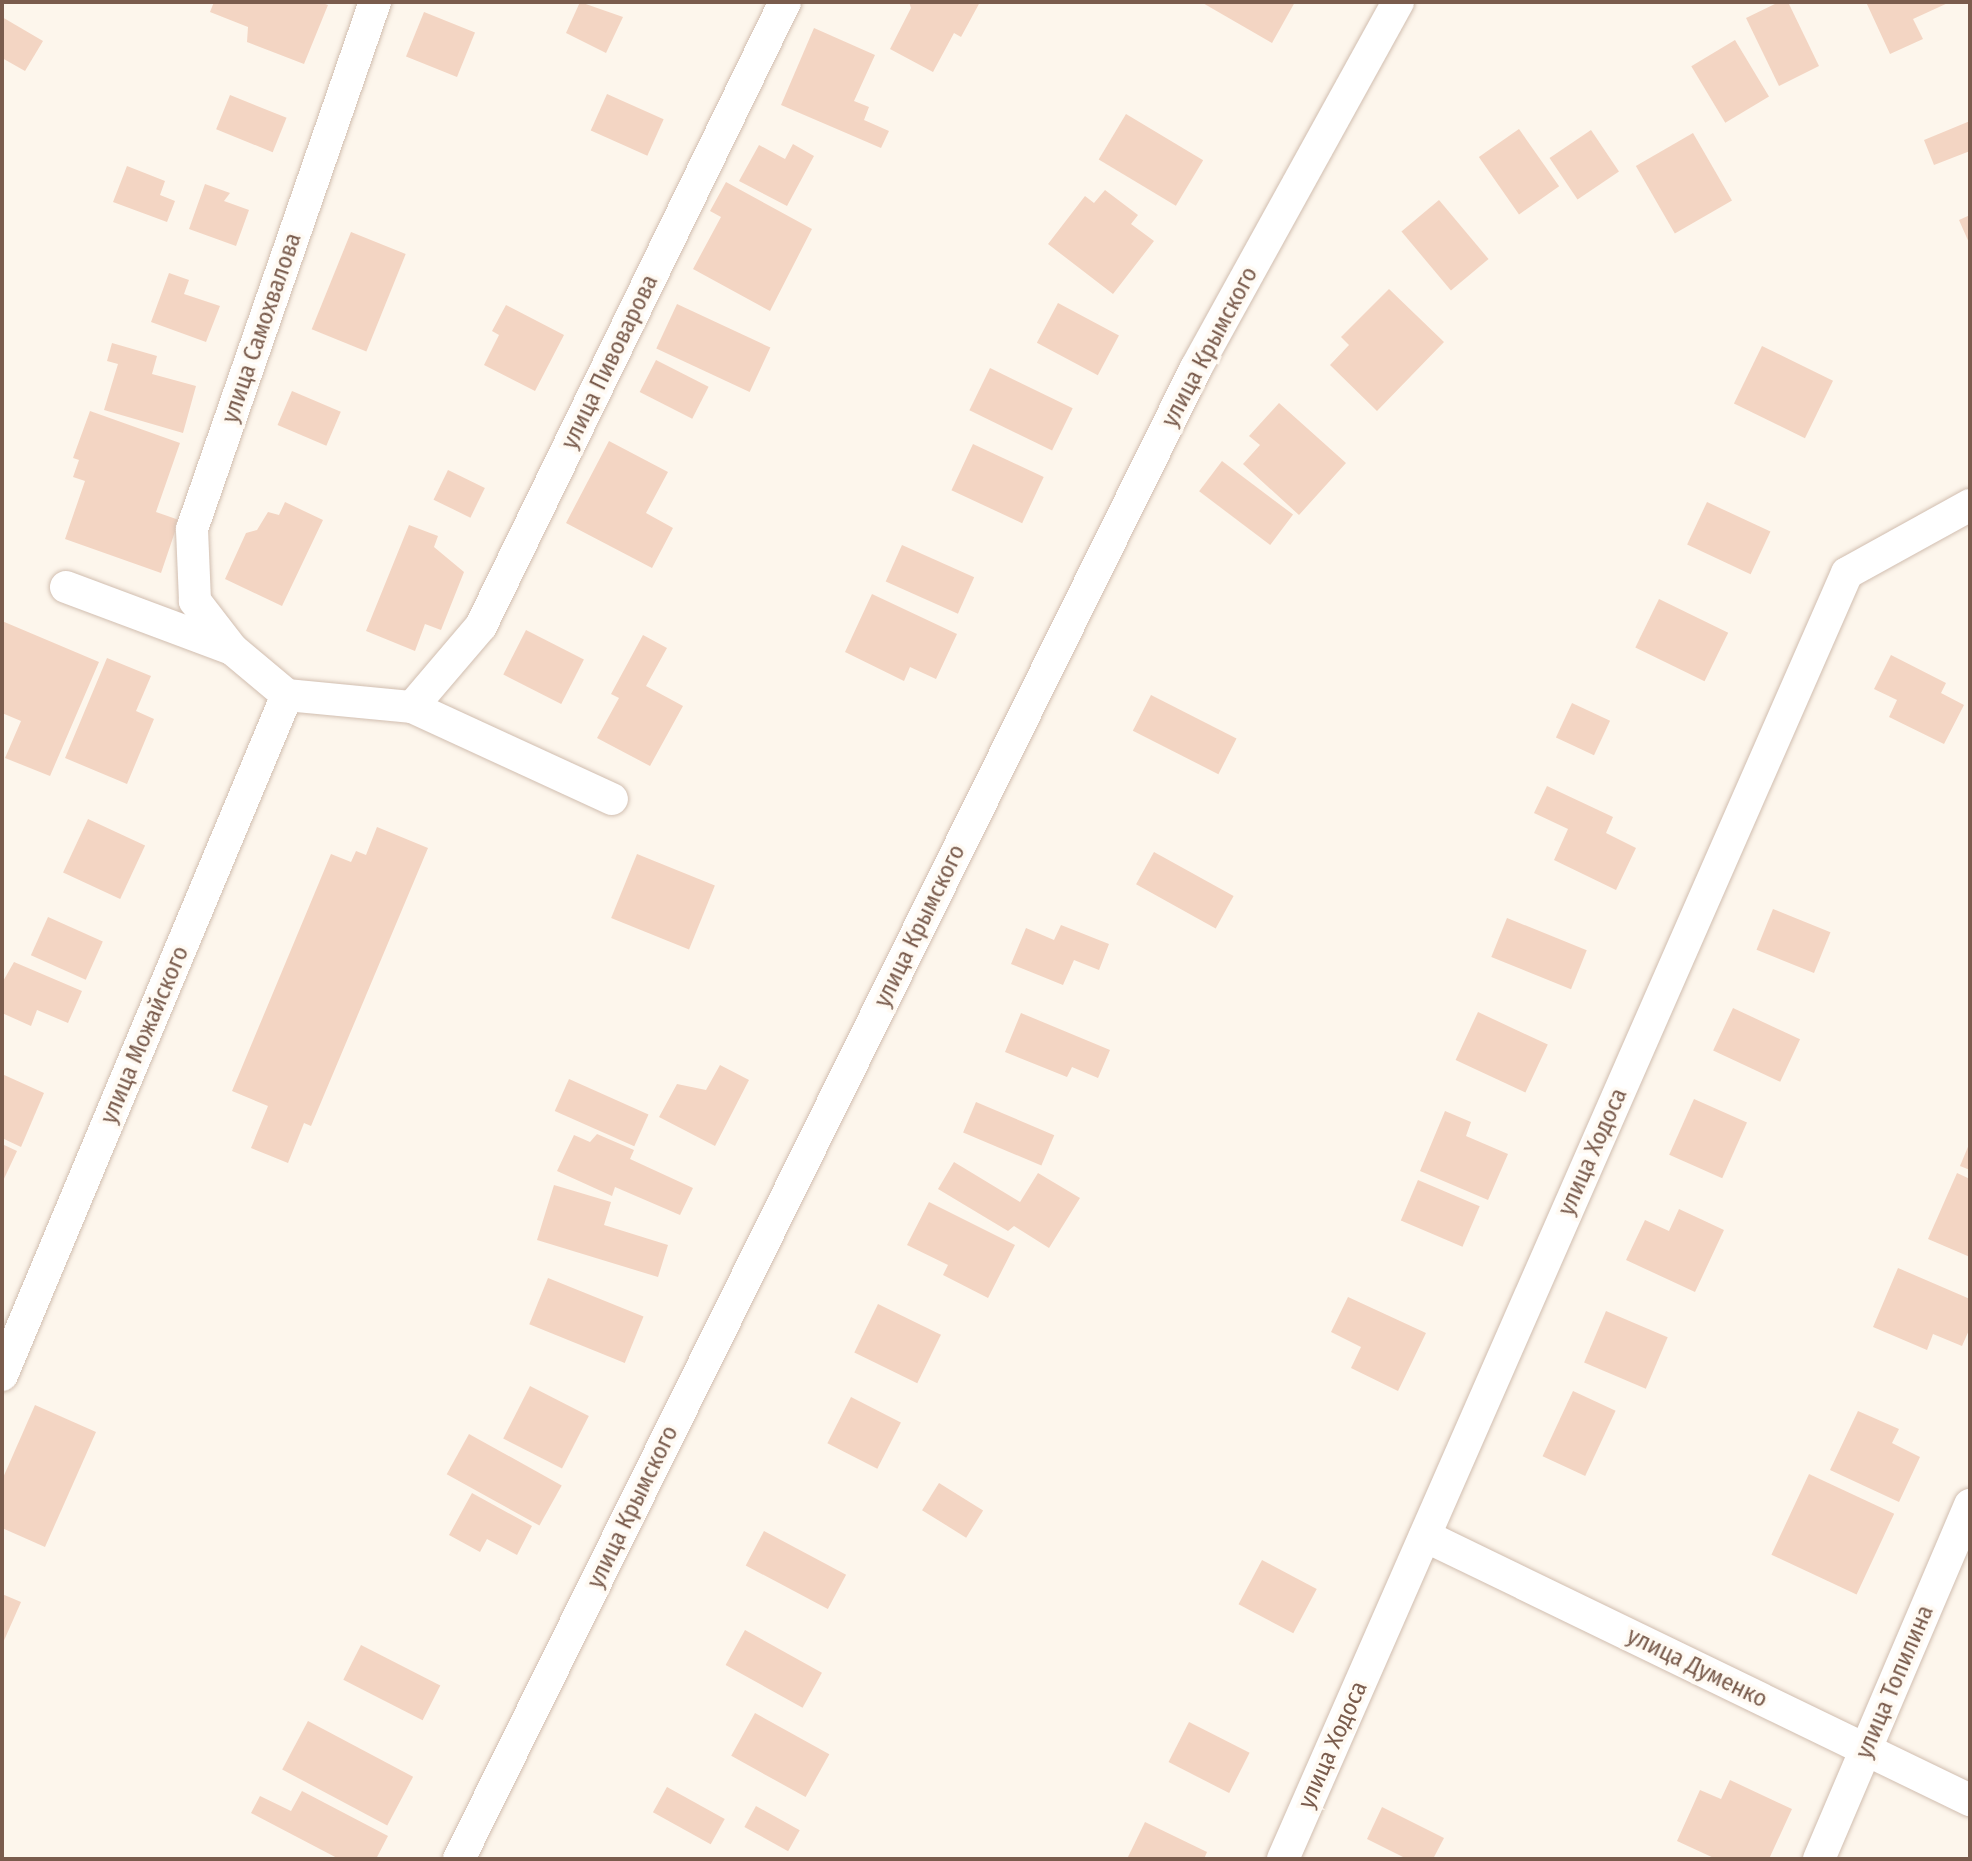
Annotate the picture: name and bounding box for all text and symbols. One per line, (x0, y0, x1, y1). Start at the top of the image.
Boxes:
street label: улица Самохвалова (216, 229, 308, 427)
street label: улица Крымского (1156, 262, 1264, 432)
street label: улица Пивоварова (555, 270, 665, 454)
street label: улица Крымского (868, 840, 972, 1012)
street label: улица Можайского (95, 942, 195, 1128)
street label: улица Ходоса (1552, 1084, 1634, 1220)
street label: улица Крымского (581, 1421, 685, 1593)
street label: улица Топилина (1850, 1601, 1940, 1763)
street label: улица Думенко (1622, 1622, 1772, 1714)
street label: улица Ходоса (1292, 1677, 1374, 1813)

